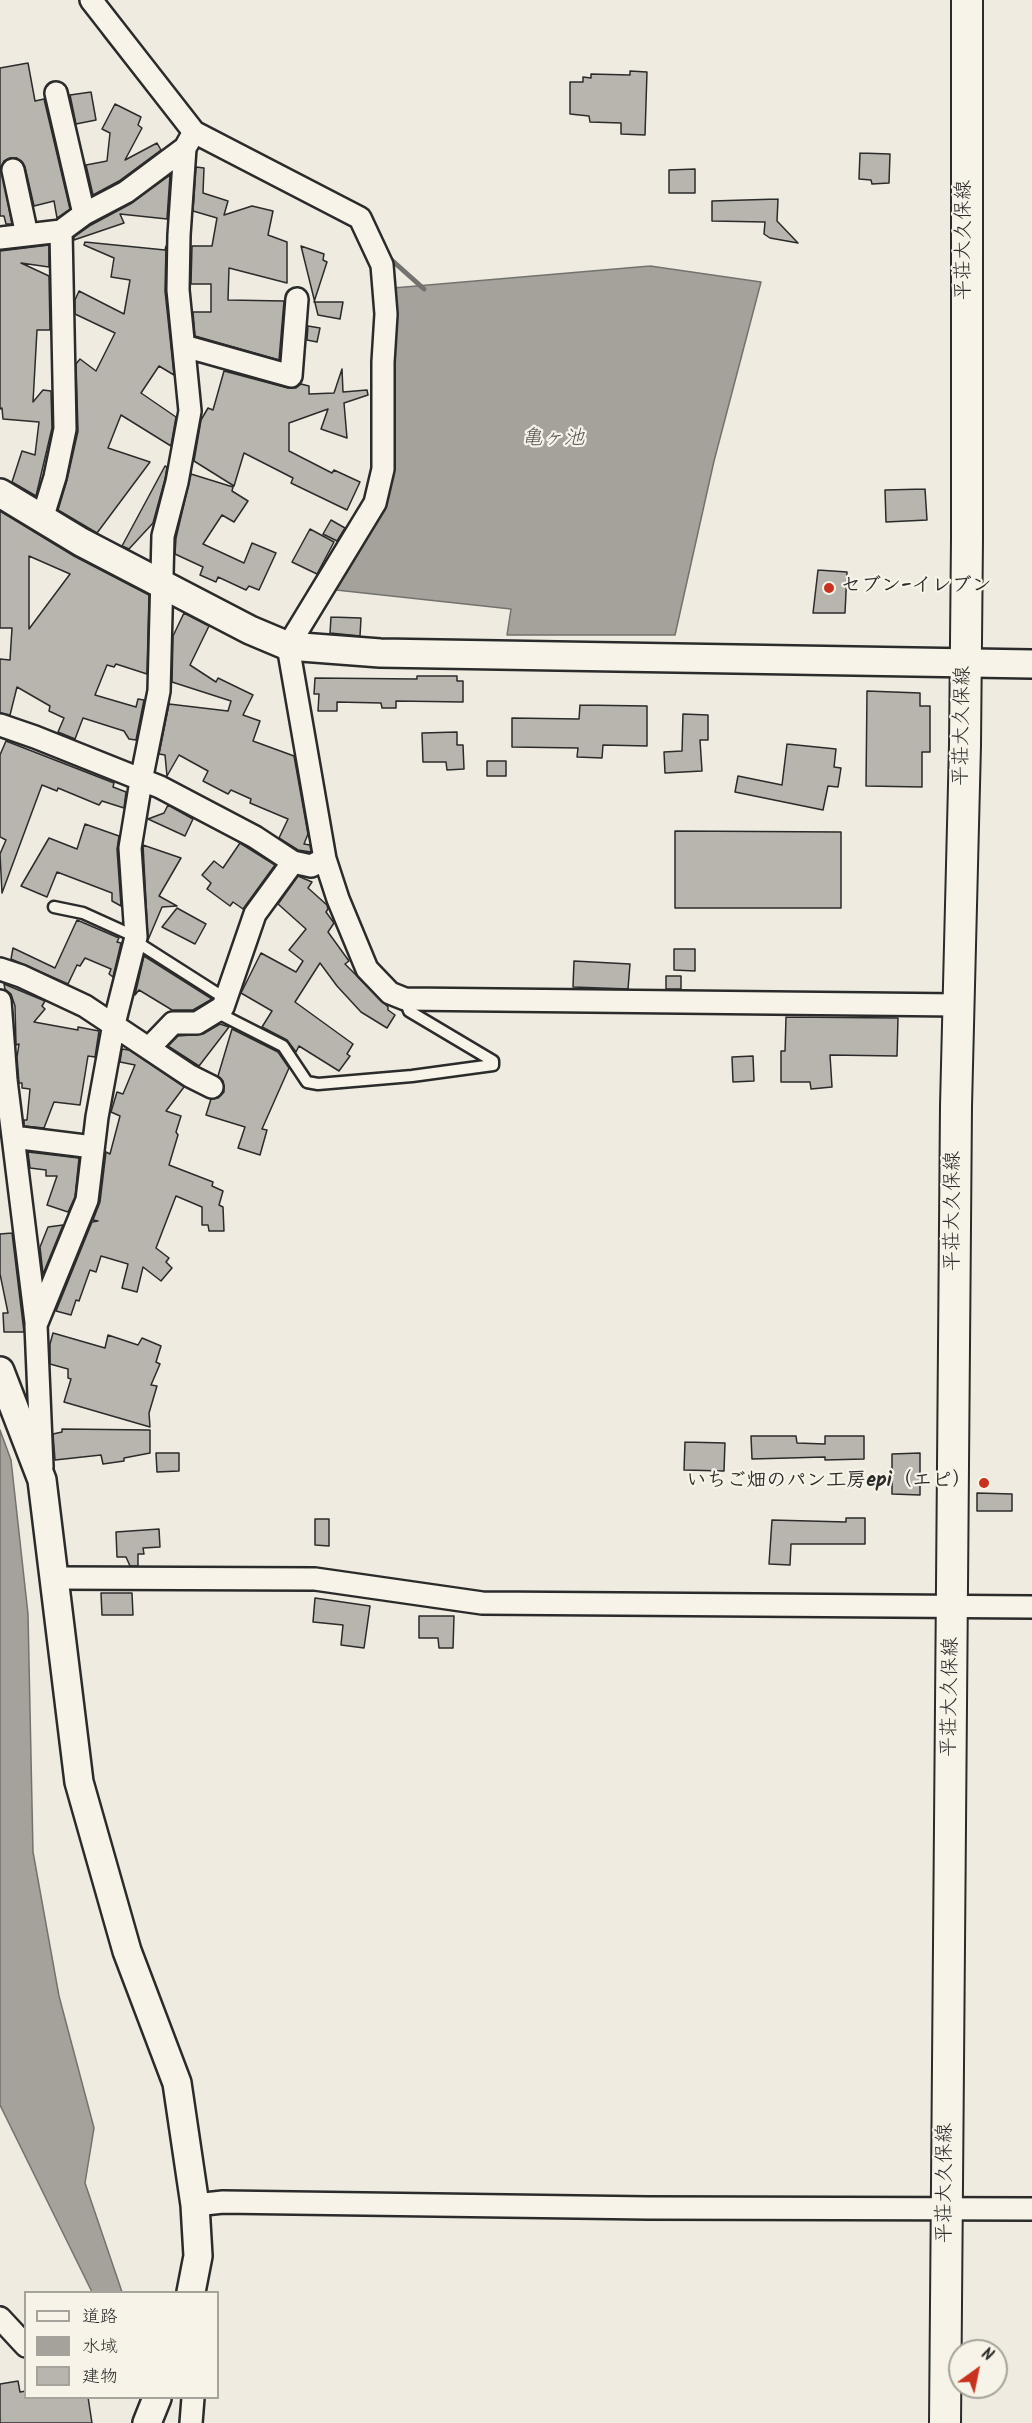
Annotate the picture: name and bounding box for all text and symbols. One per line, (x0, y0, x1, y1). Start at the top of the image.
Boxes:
street label: 平荘大久保線 (954, 180, 978, 300)
water label: 亀ヶ池 (522, 427, 584, 453)
place label: セブン-イレブン (841, 576, 992, 600)
marker: セブン-イレブン (822, 581, 836, 595)
street label: 平荘大久保線 (951, 666, 977, 786)
street label: 平荘大久保線 (943, 1151, 967, 1271)
place label: いちご畑のパン工房epi（エピ） (686, 1471, 972, 1495)
marker: いちご畑のパン工房epi（エピ） (977, 1476, 991, 1490)
street label: 平荘大久保線 (939, 1637, 965, 1757)
street label: 平荘大久保線 (935, 2123, 959, 2243)
legend (24, 2291, 219, 2399)
text: 道路 (82, 2303, 118, 2332)
text: 水域 (82, 2333, 118, 2362)
north arrow (948, 2339, 1008, 2399)
text: N (976, 2342, 998, 2368)
text: 建物 (82, 2363, 118, 2392)

